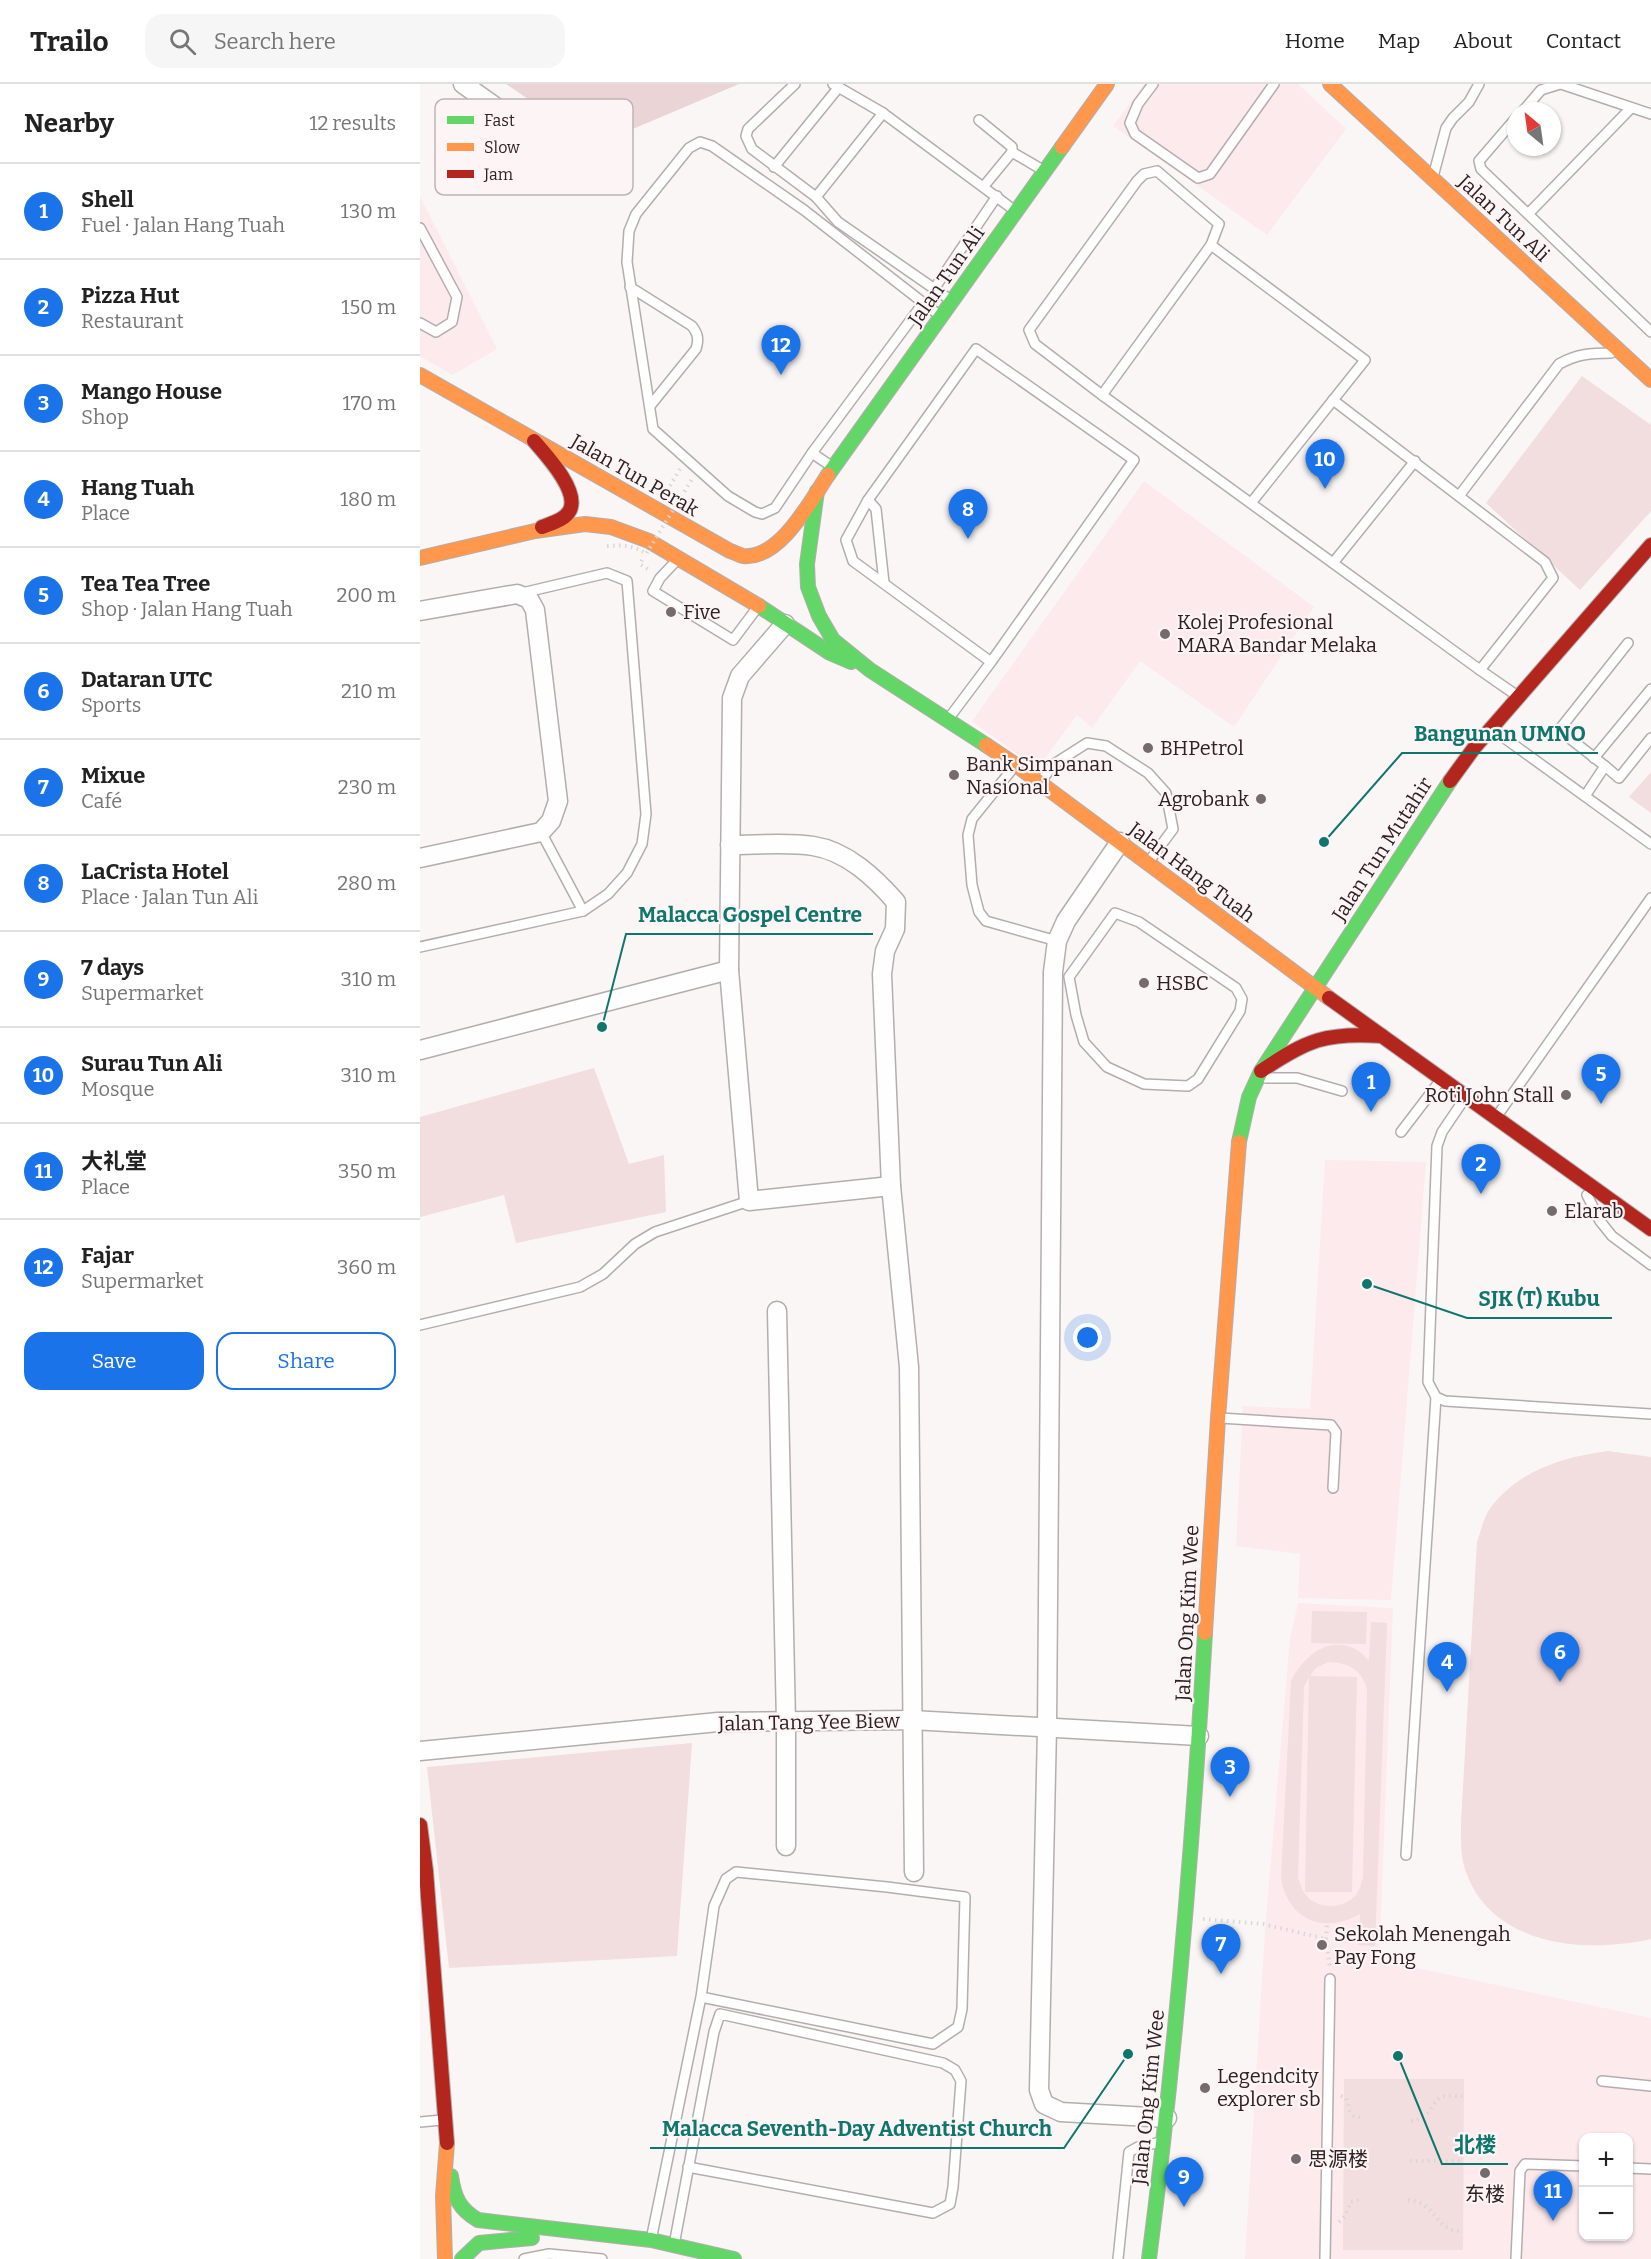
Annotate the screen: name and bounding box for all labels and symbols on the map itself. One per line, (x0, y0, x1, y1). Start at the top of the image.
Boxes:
legend (435, 99, 633, 195)
north arrow (1507, 102, 1561, 156)
text: Fast (484, 111, 515, 130)
text: Slow (484, 138, 520, 157)
text: Jam (483, 165, 513, 184)
street label: Jalan Tun Ali (1453, 169, 1555, 266)
street label: Jalan Tun Ali (902, 221, 989, 331)
pin: 12 (762, 326, 800, 375)
street label: Jalan Tun Perak (566, 428, 704, 522)
pin: 10 (1306, 440, 1344, 489)
pin: 8 (948, 490, 988, 539)
place label: Five (683, 600, 721, 624)
marker: Five (664, 605, 678, 619)
place label: Kolej Profesional MARA Bandar Melaka (1177, 610, 1377, 657)
marker: Kolej Profesional MARA Bandar Melaka (1158, 627, 1172, 641)
callout: Bangunan UMNO (1402, 714, 1598, 753)
text: Bangunan UMNO (1414, 721, 1586, 747)
place label: BHPetrol (1160, 736, 1244, 760)
marker: BHPetrol (1141, 741, 1155, 755)
place label: Bank Simpanan Nasional (966, 752, 1113, 799)
marker: Bank Simpanan Nasional (947, 768, 961, 782)
street label: Jalan Tun Mutahir (1326, 773, 1437, 926)
place label: Agrobank (1158, 787, 1250, 811)
marker: Agrobank (1254, 792, 1268, 806)
street label: Jalan Hang Tuah (1123, 816, 1260, 928)
callout: Malacca Gospel Centre (626, 895, 873, 934)
text: Malacca Gospel Centre (638, 902, 862, 928)
place label: HSBC (1156, 971, 1209, 995)
marker: HSBC (1137, 976, 1151, 990)
pin: 5 (1582, 1054, 1620, 1104)
pin: 1 (1352, 1062, 1390, 1112)
place label: Roti John Stall (1424, 1083, 1554, 1107)
marker: Roti John Stall (1559, 1088, 1573, 1102)
pin: 2 (1462, 1144, 1500, 1194)
place label: Elarab (1564, 1199, 1624, 1223)
marker: Elarab (1545, 1204, 1559, 1218)
callout: SJK (T) Kubu (1467, 1279, 1612, 1318)
text: SJK (T) Kubu (1478, 1286, 1600, 1312)
your location (1073, 1323, 1102, 1352)
street label: Jalan Ong Kim Wee (1170, 1524, 1204, 1703)
pin: 6 (1540, 1632, 1580, 1682)
pin: 4 (1428, 1642, 1466, 1692)
street label: Jalan Tang Yee Biew (717, 1708, 901, 1736)
pin: 3 (1210, 1748, 1250, 1797)
place label: Sekolah Menengah Pay Fong (1334, 1922, 1511, 1969)
pin: 7 (1202, 1924, 1240, 1974)
marker: Sekolah Menengah Pay Fong (1315, 1938, 1329, 1952)
street label: Jalan Ong Kim Wee (1127, 2008, 1169, 2187)
place label: Legendcity explorer sb (1217, 2064, 1321, 2111)
marker: Legendcity explorer sb (1198, 2081, 1212, 2095)
callout: Malacca Seventh-Day Adventist Church (650, 2109, 1064, 2148)
text: Malacca Seventh-Day Adventist Church (662, 2116, 1053, 2142)
callout: 北楼 (1442, 2125, 1508, 2164)
text: 北楼 (1454, 2132, 1496, 2158)
place label: 思源楼 (1308, 2147, 1368, 2171)
marker: 思源楼 (1289, 2152, 1303, 2166)
pin: 9 (1164, 2158, 1203, 2207)
marker: 东楼 (1478, 2166, 1492, 2180)
pin: 11 (1534, 2172, 1572, 2221)
place label: 东楼 (1465, 2182, 1505, 2206)

